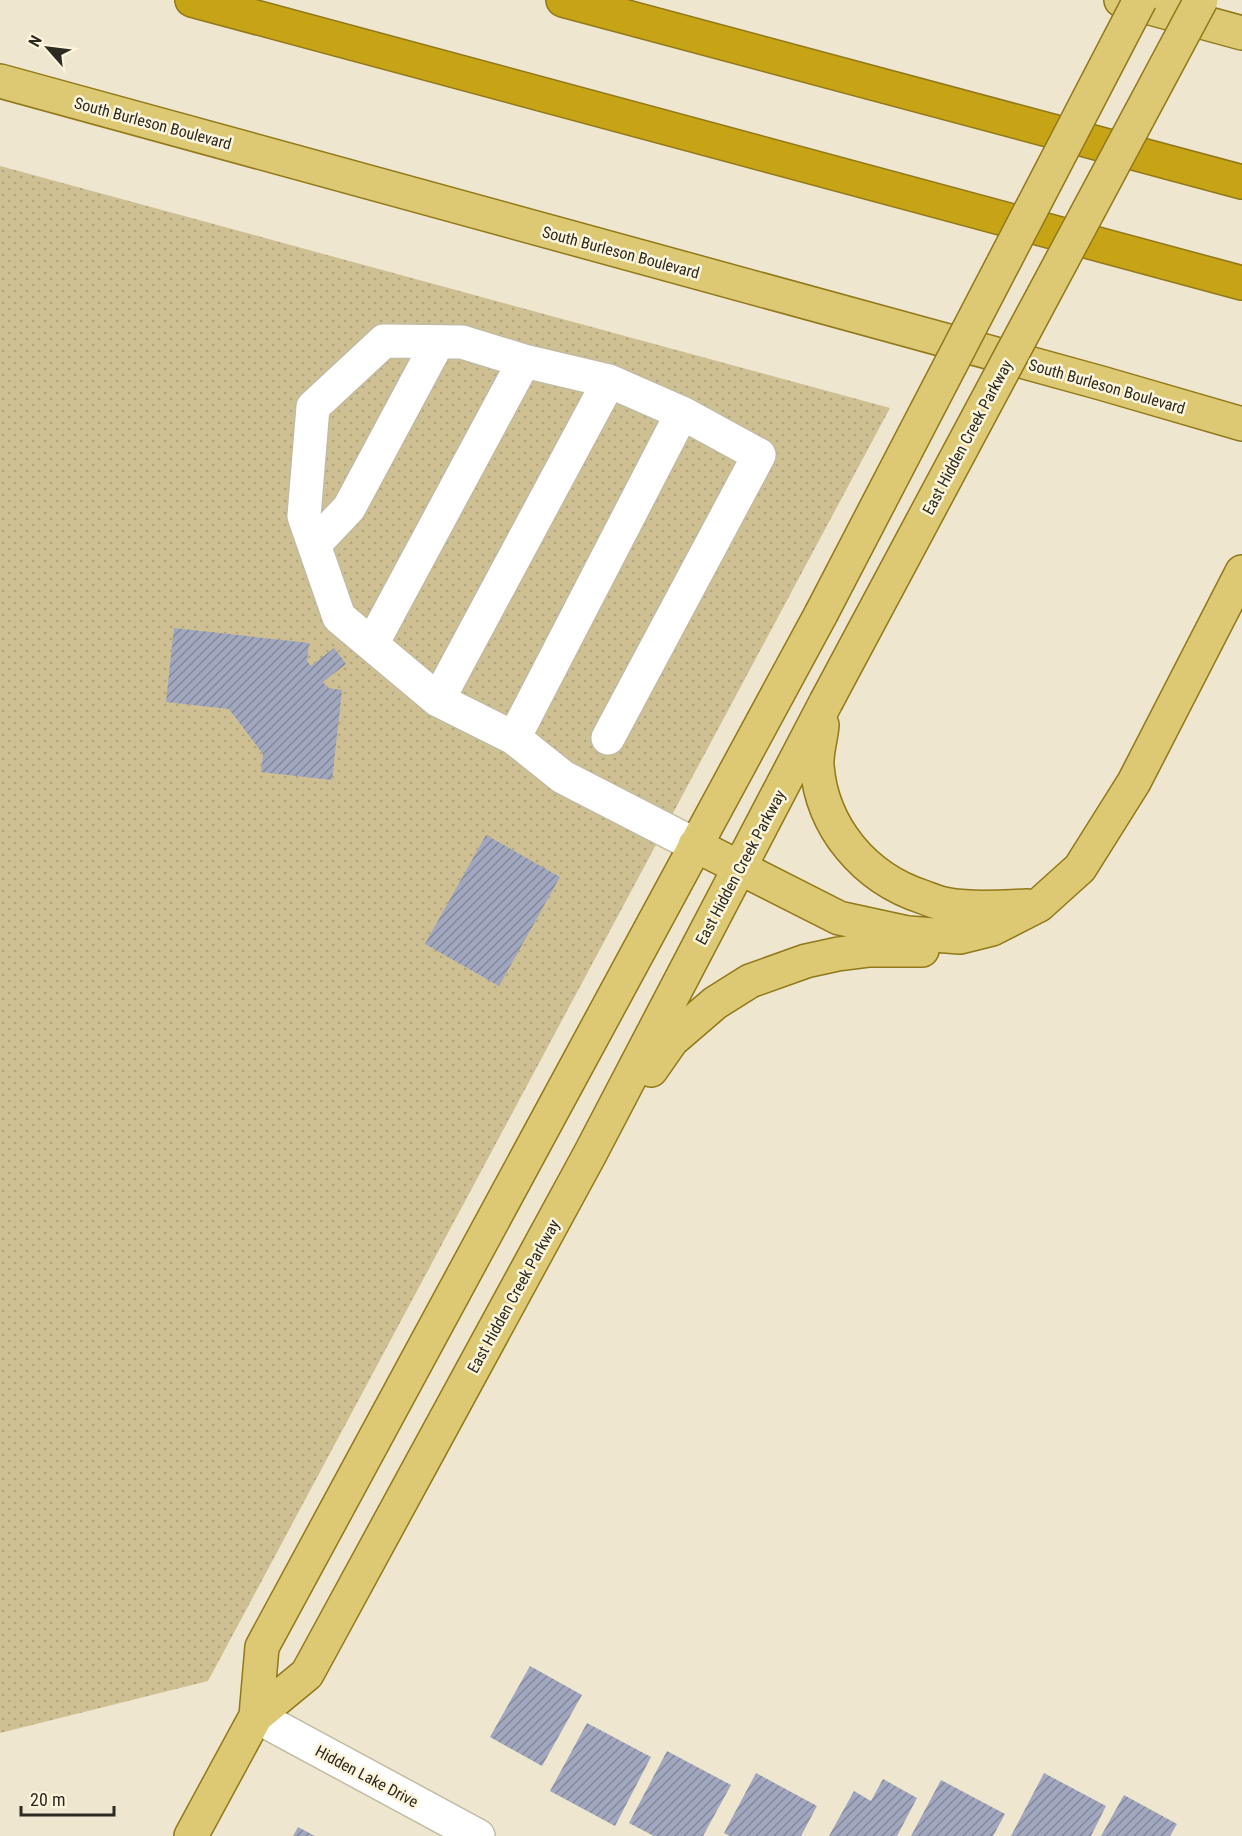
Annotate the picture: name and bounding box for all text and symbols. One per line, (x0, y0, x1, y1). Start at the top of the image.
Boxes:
north arrow (18, 18, 78, 78)
text: N (25, 32, 46, 50)
street label: South Burleson Boulevard (72, 93, 234, 154)
street label: South Burleson Boulevard (540, 222, 702, 283)
street label: South Burleson Boulevard (1026, 355, 1187, 418)
street label: East Hidden Creek Parkway (919, 356, 1016, 518)
street label: East Hidden Creek Parkway (692, 786, 789, 948)
street label: East Hidden Creek Parkway (463, 1216, 564, 1376)
street label: Hidden Lake Drive (312, 1741, 421, 1812)
scale bar (21, 1779, 114, 1817)
text: 20 m (30, 1789, 65, 1810)

